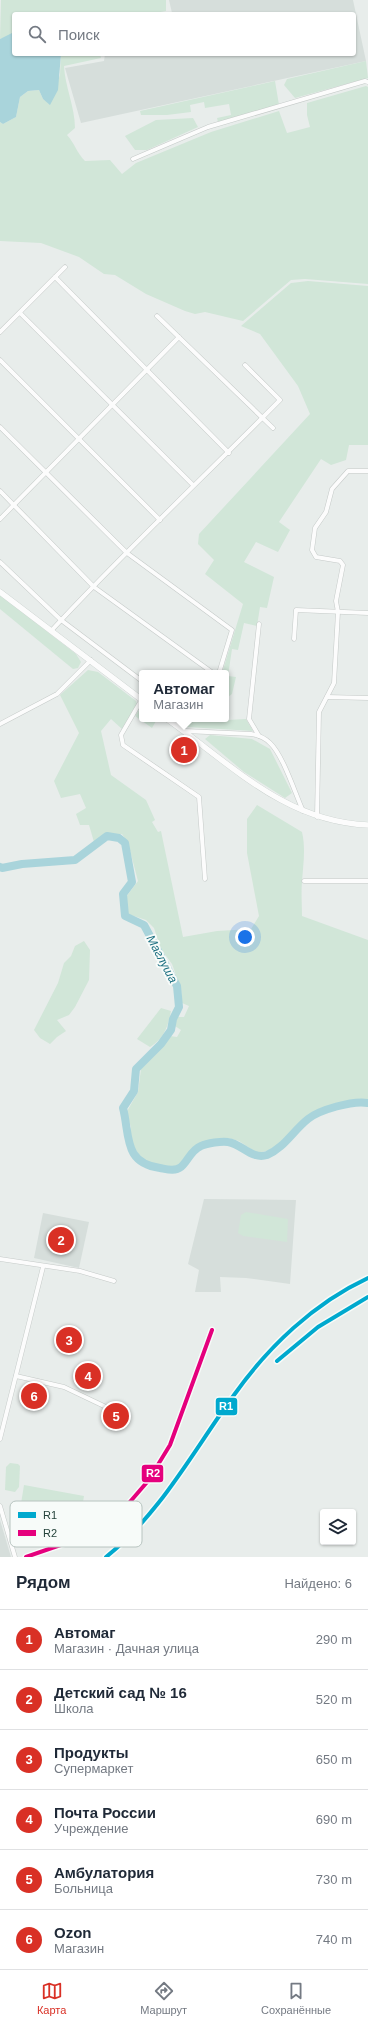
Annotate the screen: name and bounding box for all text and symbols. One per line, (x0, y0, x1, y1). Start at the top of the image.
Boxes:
search box (12, 12, 356, 56)
icon: search (26, 23, 48, 45)
text: Поиск (58, 26, 100, 43)
popup (139, 670, 229, 722)
text: Автомаг (153, 680, 215, 697)
text: Магазин (153, 697, 203, 712)
pin: 1 (171, 735, 197, 765)
your location (235, 927, 255, 947)
water label: Маглуша (144, 933, 181, 985)
pin: 2 (48, 1225, 74, 1255)
pin: 3 (56, 1325, 82, 1355)
pin: 4 (75, 1361, 101, 1391)
pin: 6 (21, 1381, 47, 1411)
line badge: R1 (215, 1397, 238, 1416)
text: R1 (219, 1400, 233, 1412)
pin: 5 (103, 1401, 129, 1431)
line badge: R2 (141, 1464, 164, 1483)
text: R2 (146, 1467, 160, 1479)
legend (10, 1501, 142, 1547)
text: R1 (43, 1509, 57, 1521)
map controls (320, 1509, 356, 1545)
button: layers (320, 1509, 356, 1545)
text: R2 (43, 1527, 57, 1539)
text: Рядом (16, 1573, 71, 1592)
text: Найдено: 6 (284, 1576, 352, 1591)
text: Автомаг (54, 1624, 115, 1641)
text: 1 (25, 1632, 33, 1647)
text: 290 m (316, 1632, 352, 1647)
text: Магазин · Дачная улица (54, 1641, 199, 1656)
text: Детский сад № 16 (54, 1684, 187, 1701)
text: 2 (25, 1692, 33, 1707)
text: 520 m (316, 1692, 352, 1707)
text: Школа (54, 1701, 94, 1716)
text: Продукты (54, 1744, 129, 1761)
text: 3 (25, 1752, 33, 1767)
text: 650 m (316, 1752, 352, 1767)
text: Супермаркет (54, 1761, 133, 1776)
text: Почта России (54, 1804, 156, 1821)
text: 4 (25, 1812, 33, 1827)
text: 690 m (316, 1812, 352, 1827)
text: Учреждение (54, 1821, 129, 1836)
text: Амбулатория (54, 1864, 154, 1881)
text: 5 (25, 1872, 33, 1887)
text: 730 m (316, 1872, 352, 1887)
text: Больница (54, 1881, 113, 1896)
text: Ozon (54, 1924, 92, 1941)
text: 6 (25, 1932, 33, 1947)
text: 740 m (316, 1932, 352, 1947)
text: Магазин (54, 1941, 104, 1956)
tab: Карта (37, 1980, 66, 2016)
tab: Маршрут (140, 1980, 187, 2016)
tab: Сохранённые (261, 1980, 331, 2016)

